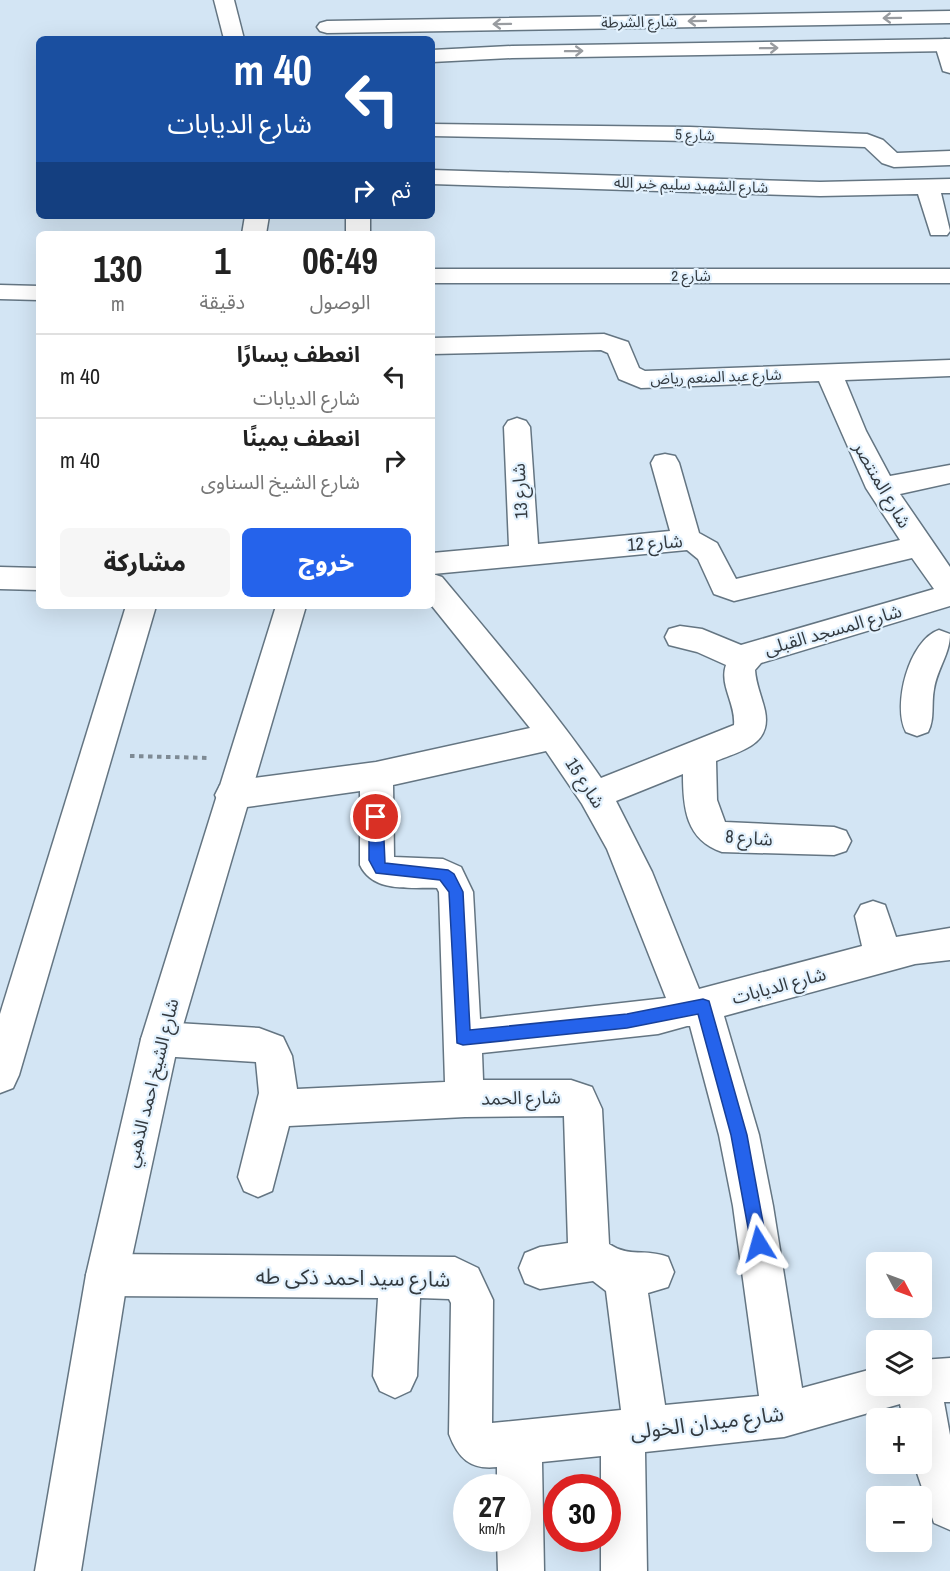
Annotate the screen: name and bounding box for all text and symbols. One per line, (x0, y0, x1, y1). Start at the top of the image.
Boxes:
street label: شارع الشرطة (601, 10, 677, 35)
one-way arrow (882, 12, 902, 23)
one-way arrow (687, 15, 707, 27)
one-way arrow (492, 18, 512, 30)
text: 40 m (233, 42, 312, 98)
one-way arrow (759, 42, 779, 54)
one-way arrow (564, 45, 584, 57)
icon: left (333, 60, 411, 138)
text: شارع الديابات (168, 105, 312, 141)
street label: شارع 5 (675, 123, 715, 148)
street label: شارع الشهيد سليم خير الله (614, 171, 769, 200)
icon: right (347, 174, 380, 207)
text: ثم (392, 175, 411, 205)
text: 1 (214, 237, 231, 285)
text: 06:49 (302, 237, 378, 285)
text: 130 (93, 245, 142, 293)
street label: شارع 2 (671, 265, 711, 288)
text: دقيقة (200, 288, 245, 315)
text: الوصول (310, 288, 370, 315)
text: m (111, 290, 125, 317)
text: انعطف يسارًا (237, 339, 360, 369)
icon: left (378, 360, 411, 393)
text: 40 m (60, 361, 100, 391)
street label: شارع عبد المنعم رياض (650, 364, 782, 391)
text: شارع الديابات (253, 384, 360, 411)
text: انعطف يمينًا (242, 423, 360, 453)
street label: شارع المنتصر (845, 436, 917, 533)
icon: right (378, 444, 411, 477)
text: 40 m (60, 445, 100, 475)
street label: شارع 13 (506, 463, 535, 519)
text: شارع الشيخ السناوى (201, 468, 360, 495)
button: مشاركة (60, 528, 230, 597)
button: خروج (242, 528, 411, 597)
street label: شارع 12 (626, 528, 684, 559)
street label: شارع المسجد القبلى (761, 598, 905, 663)
street label: شارع 15 (558, 753, 611, 814)
pin (350, 791, 401, 842)
icon: arrive (359, 800, 392, 833)
street label: شارع 8 (724, 823, 774, 854)
street label: شارع الديابات (729, 961, 829, 1012)
street label: شارع الشيخ احمد الذهبي (118, 996, 187, 1170)
street label: شارع الحمد (481, 1084, 561, 1113)
position arrow (727, 1212, 791, 1276)
north arrow (866, 1252, 932, 1318)
map controls (866, 1252, 932, 1552)
street label: شارع سيد احمد ذكى طه (255, 1261, 451, 1295)
button: layers (866, 1330, 932, 1396)
street label: شارع ميدان الخولى (628, 1399, 786, 1447)
button: + (866, 1408, 932, 1474)
speed limit sign: 30 (543, 1474, 621, 1552)
text: 27 (478, 1486, 506, 1526)
button: − (866, 1486, 932, 1552)
text: km/h (479, 1518, 505, 1539)

